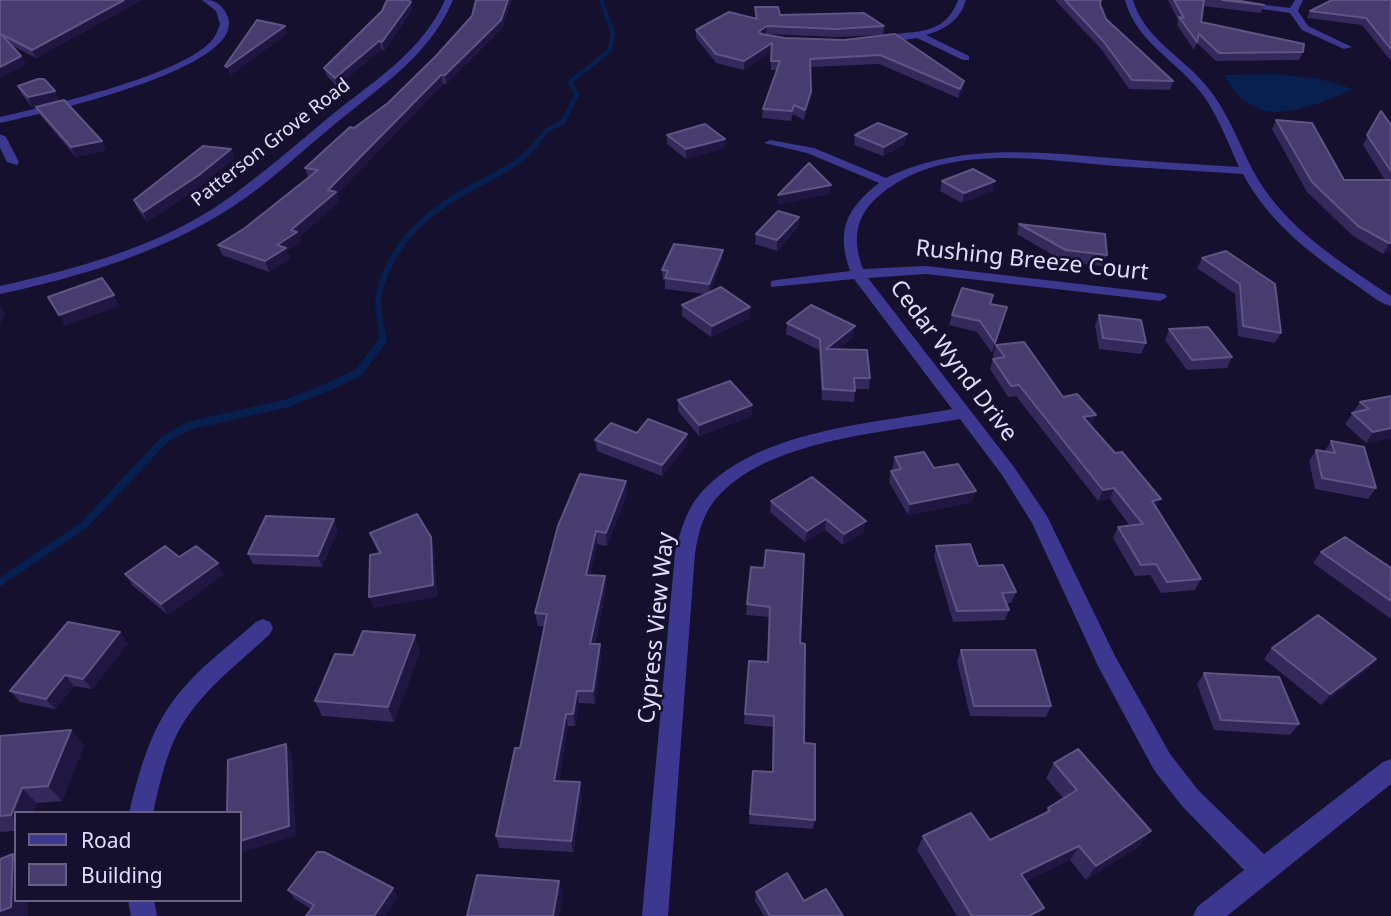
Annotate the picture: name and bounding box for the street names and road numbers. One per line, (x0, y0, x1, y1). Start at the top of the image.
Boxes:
street label: Patterson Grove Road (187, 74, 355, 212)
street label: Rushing Breeze Court (914, 235, 1150, 287)
street label: Cedar Wynd Drive (883, 275, 1023, 447)
street label: Cypress View Way (633, 531, 681, 725)

